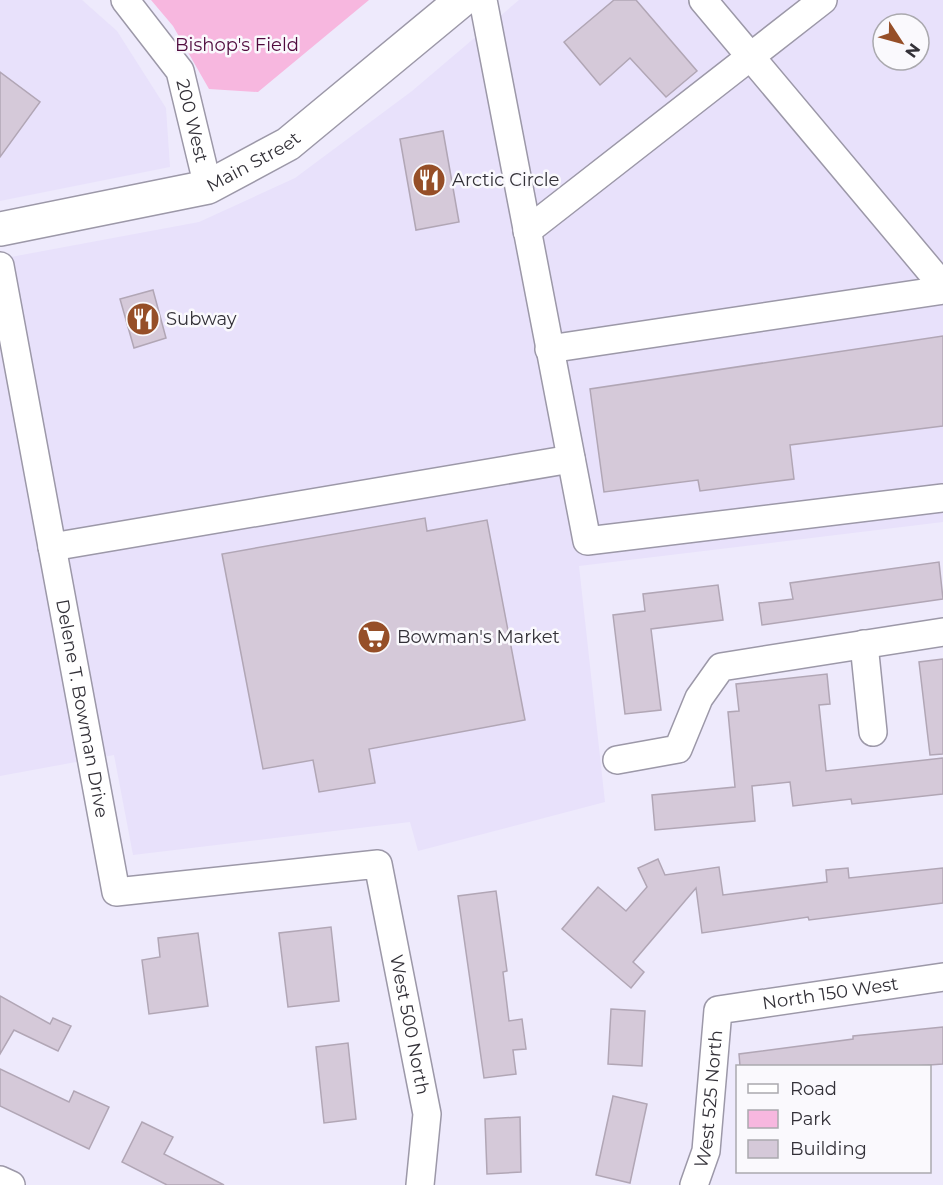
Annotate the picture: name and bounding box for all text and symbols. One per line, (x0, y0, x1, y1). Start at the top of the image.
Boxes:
north arrow (871, 12, 931, 72)
park label: Bishop's Field (175, 34, 299, 56)
text: N (901, 40, 924, 61)
street label: 200 West (171, 77, 213, 165)
street label: Main Street (203, 127, 305, 197)
restaurant icon: Arctic Circle (411, 162, 447, 198)
place label: Arctic Circle (452, 169, 560, 191)
restaurant icon: Subway (125, 301, 161, 337)
place label: Subway (166, 308, 237, 330)
street label: Delene T. Bowman Drive (51, 597, 113, 820)
supermarket icon: Bowman's Market (356, 619, 392, 655)
place label: Bowman's Market (397, 626, 560, 648)
street label: West 500 North (385, 953, 434, 1097)
street label: North 150 West (761, 973, 900, 1014)
street label: West 525 North (690, 1029, 727, 1171)
legend (736, 1065, 931, 1173)
text: Road (790, 1078, 837, 1100)
text: Park (790, 1108, 831, 1130)
text: Building (790, 1138, 867, 1160)

